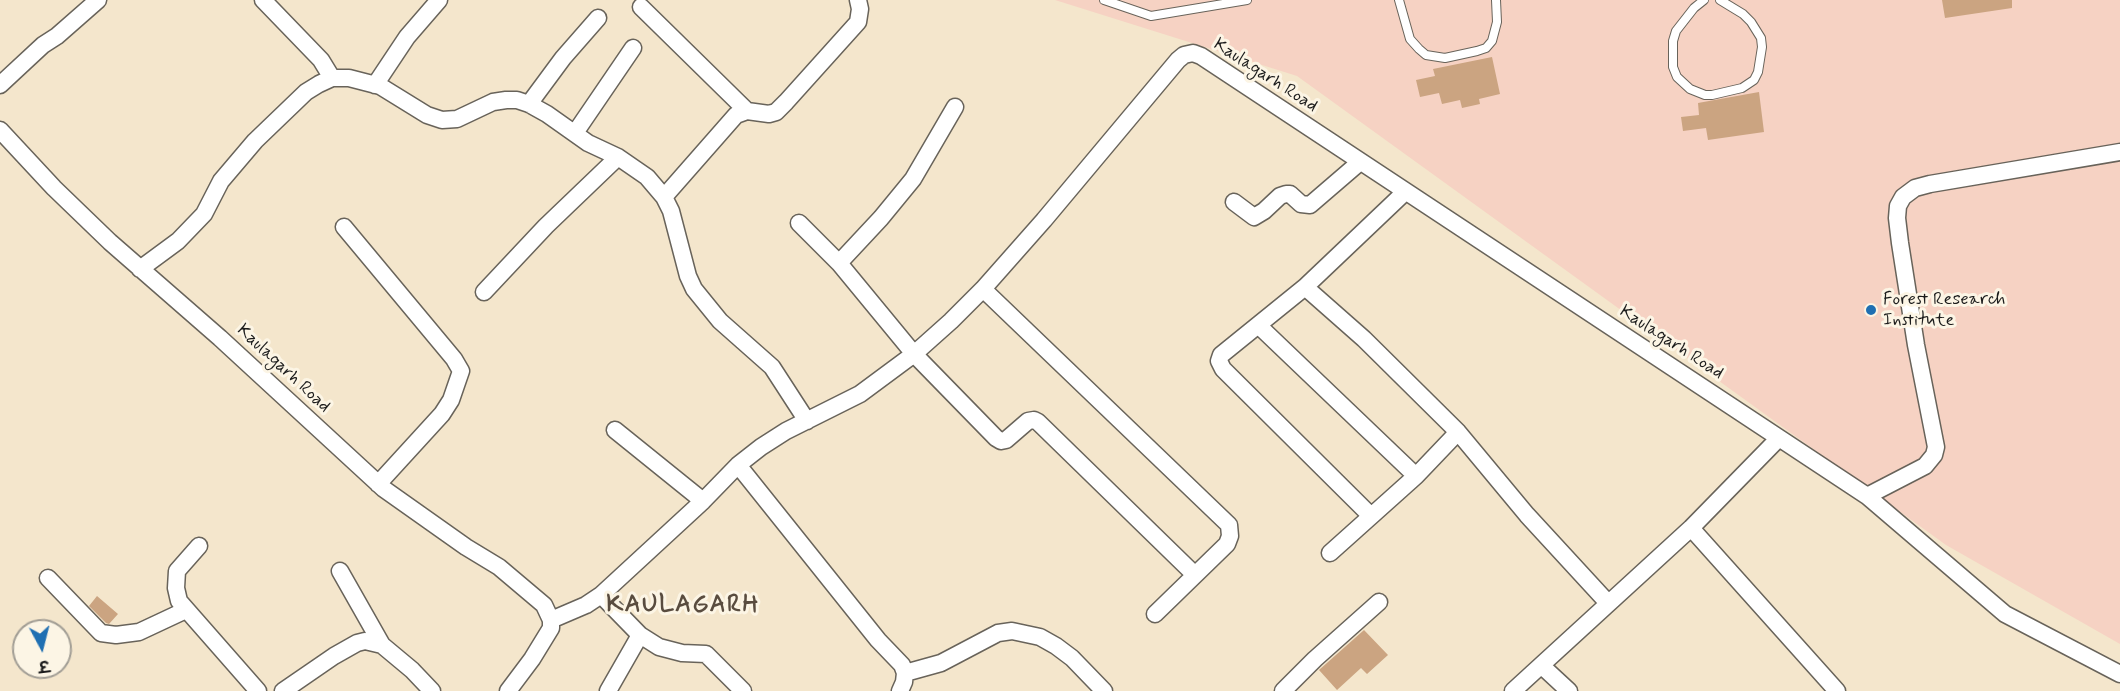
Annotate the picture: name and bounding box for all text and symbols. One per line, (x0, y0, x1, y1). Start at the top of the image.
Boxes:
street label: Kaulagarh Road (1209, 34, 1321, 118)
place label: Forest Research Institute (1883, 289, 2005, 332)
street label: Kaulagarh Road (1615, 301, 1727, 385)
marker: Forest Research Institute (1864, 303, 1878, 317)
street label: Kaulagarh Road (232, 320, 334, 418)
district label: KAULAGARH (609, 592, 757, 620)
north arrow (12, 619, 72, 679)
text: उ (37, 654, 51, 676)

